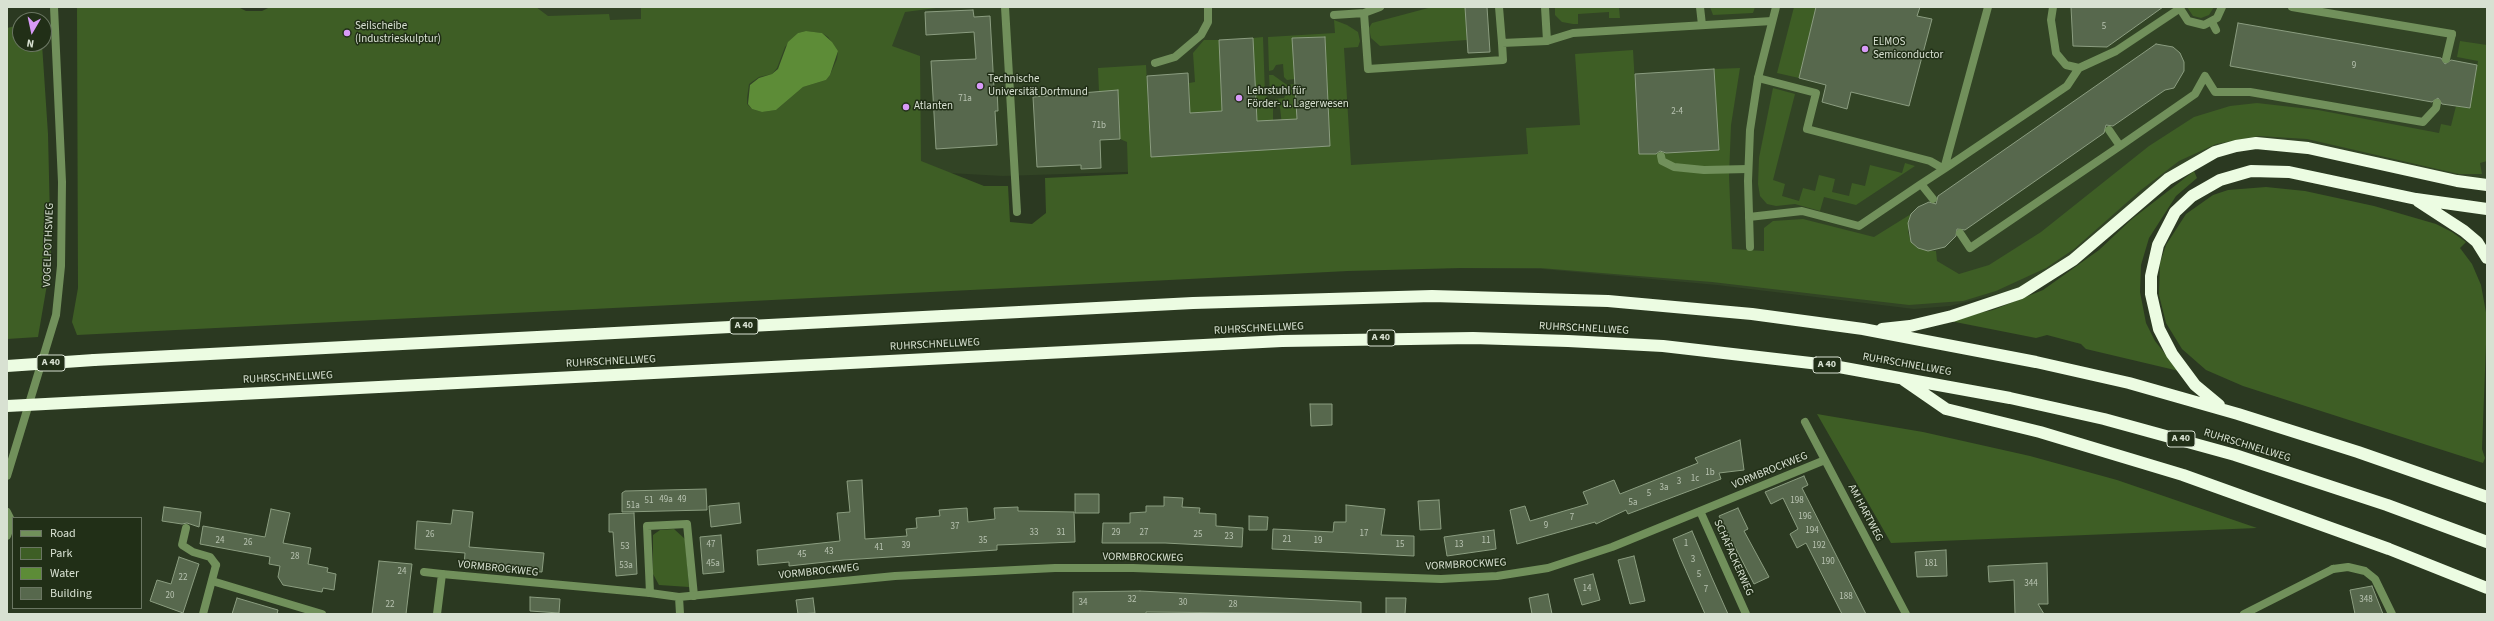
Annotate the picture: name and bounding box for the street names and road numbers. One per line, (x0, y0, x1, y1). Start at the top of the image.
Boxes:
street label: VOGELPOTHSWEG (41, 203, 57, 287)
road number: A 40 (730, 318, 758, 334)
street label: RUHRSCHNELLWEG (1214, 320, 1304, 338)
street label: RUHRSCHNELLWEG (1539, 320, 1629, 338)
road number: A 40 (1367, 330, 1395, 346)
street label: RUHRSCHNELLWEG (890, 336, 980, 354)
street label: RUHRSCHNELLWEG (1861, 351, 1953, 379)
street label: RUHRSCHNELLWEG (566, 353, 656, 371)
road number: A 40 (37, 355, 65, 371)
road number: A 40 (1813, 357, 1841, 373)
street label: RUHRSCHNELLWEG (243, 369, 333, 387)
street label: RUHRSCHNELLWEG (2202, 427, 2292, 465)
road number: A 40 (2167, 431, 2195, 447)
street label: VORMBROCKWEG (1730, 450, 1810, 492)
street label: AM HARTWEG (1844, 482, 1886, 544)
street label: SCHAFACKERWEG (1710, 518, 1756, 598)
street label: VORMBROCKWEG (1102, 551, 1184, 565)
street label: VORMBROCKWEG (1425, 556, 1507, 574)
street label: VORMBROCKWEG (457, 558, 539, 580)
street label: VORMBROCKWEG (778, 561, 860, 583)

